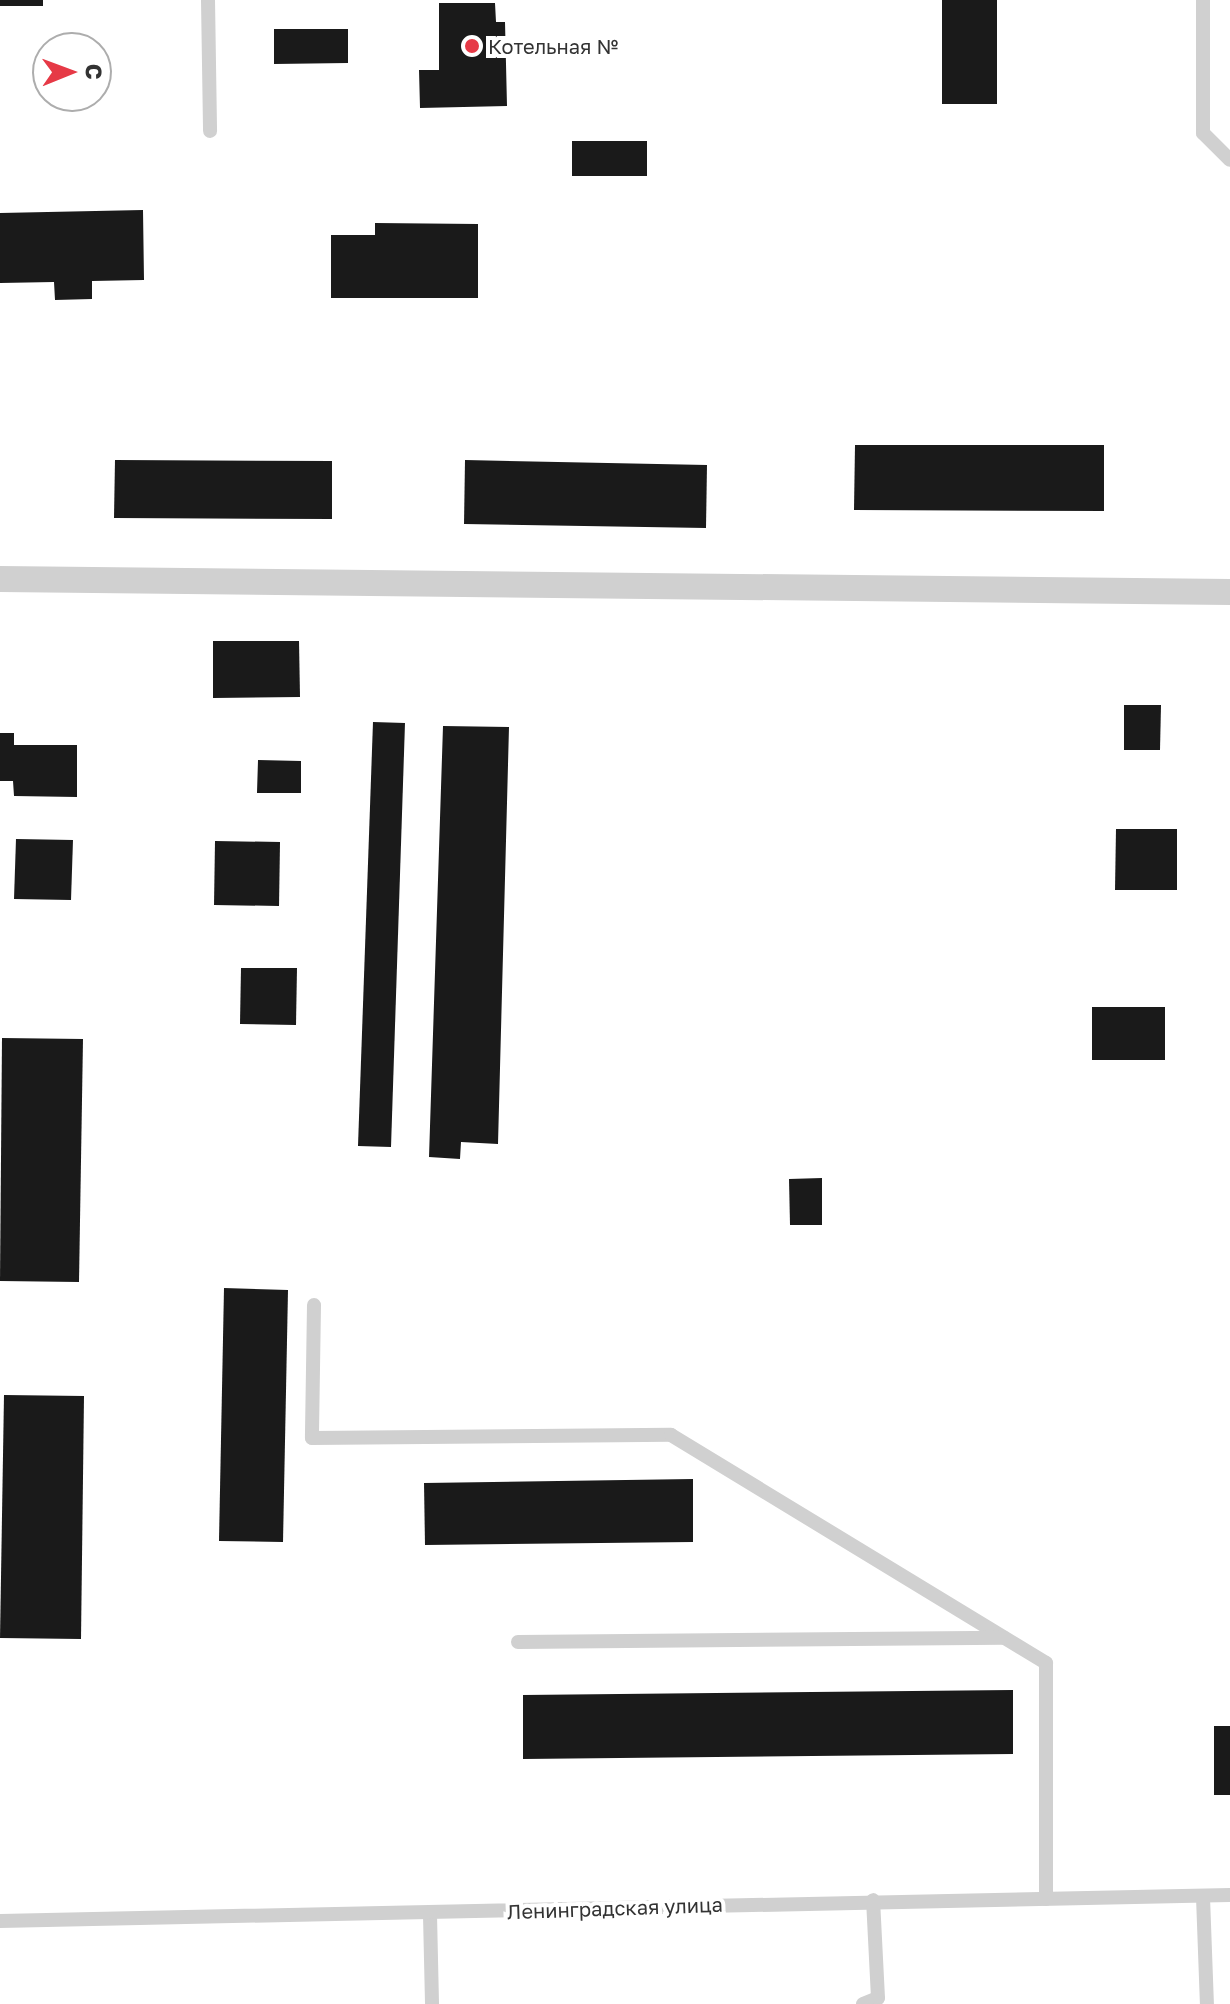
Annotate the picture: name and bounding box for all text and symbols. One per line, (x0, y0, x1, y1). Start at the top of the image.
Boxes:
north arrow (32, 32, 112, 112)
place label: Котельная № (488, 34, 618, 58)
marker: Котельная № (463, 37, 481, 55)
text: С (81, 64, 108, 80)
street label: Ленинградская улица (507, 1892, 723, 1924)

